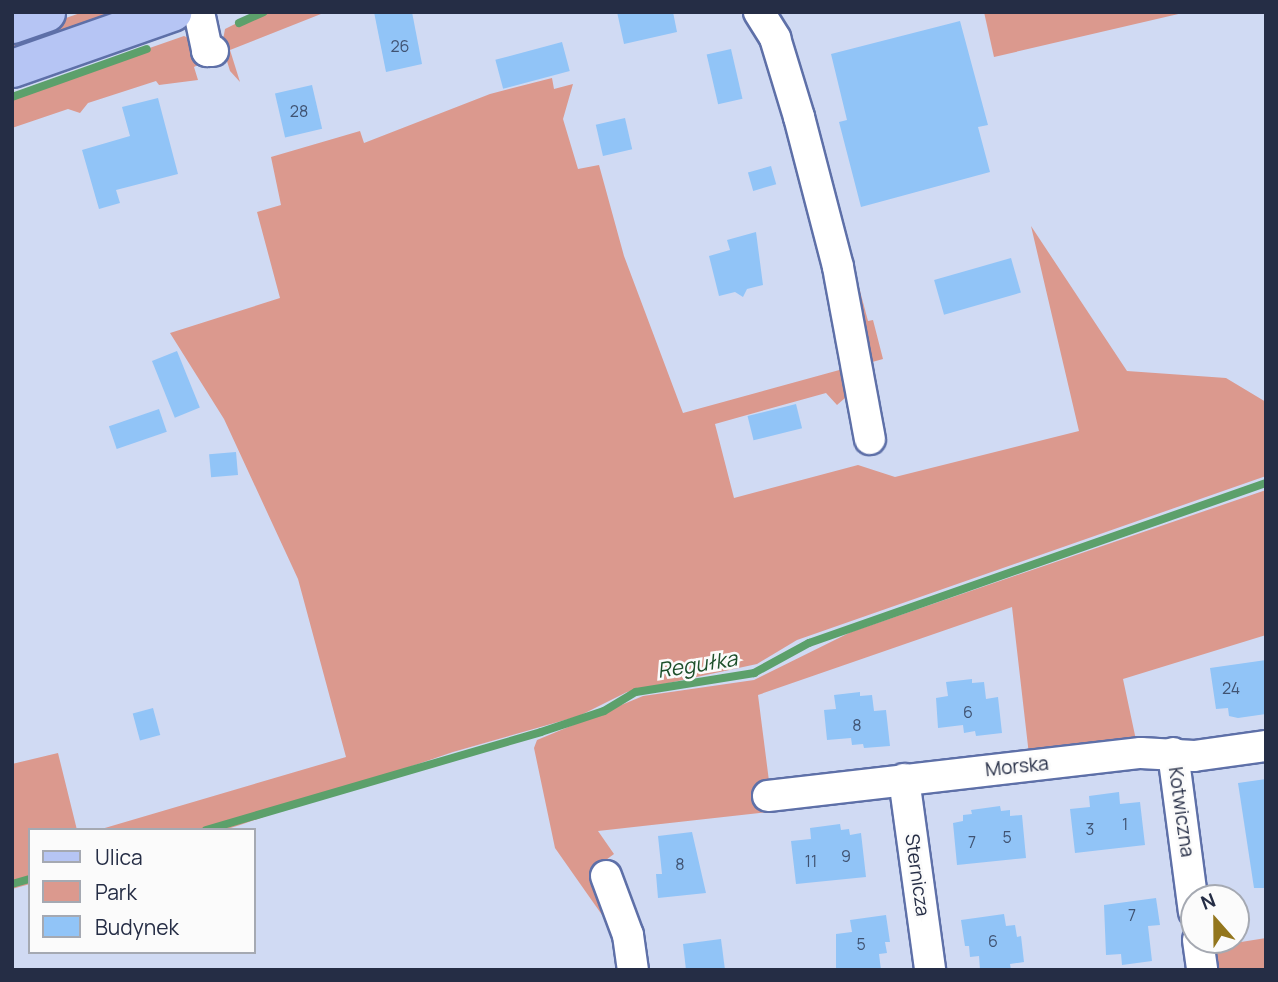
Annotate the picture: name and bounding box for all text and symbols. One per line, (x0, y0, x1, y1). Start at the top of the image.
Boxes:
house number: 26 (390, 36, 410, 56)
house number: 28 (290, 101, 308, 121)
water label: Regułka (655, 645, 739, 683)
house number: 24 (1222, 678, 1240, 698)
house number: 6 (963, 702, 973, 722)
house number: 8 (852, 715, 862, 735)
street label: Morska (984, 752, 1050, 782)
street label: Kotwiczna (1163, 765, 1199, 859)
house number: 1 (1122, 814, 1128, 834)
house number: 3 (1086, 819, 1094, 839)
house number: 5 (1002, 827, 1012, 847)
legend (28, 828, 256, 954)
street label: Sternicza (900, 832, 934, 918)
house number: 7 (968, 832, 976, 852)
text: Ulica (95, 843, 143, 871)
house number: 9 (841, 846, 851, 866)
house number: 11 (805, 851, 817, 871)
house number: 8 (675, 854, 685, 874)
text: Park (95, 878, 137, 906)
north arrow (1180, 884, 1250, 954)
text: N (1197, 887, 1219, 916)
house number: 7 (1128, 905, 1136, 925)
text: Budynek (95, 913, 179, 941)
house number: 6 (988, 931, 998, 951)
house number: 5 (856, 934, 866, 954)

